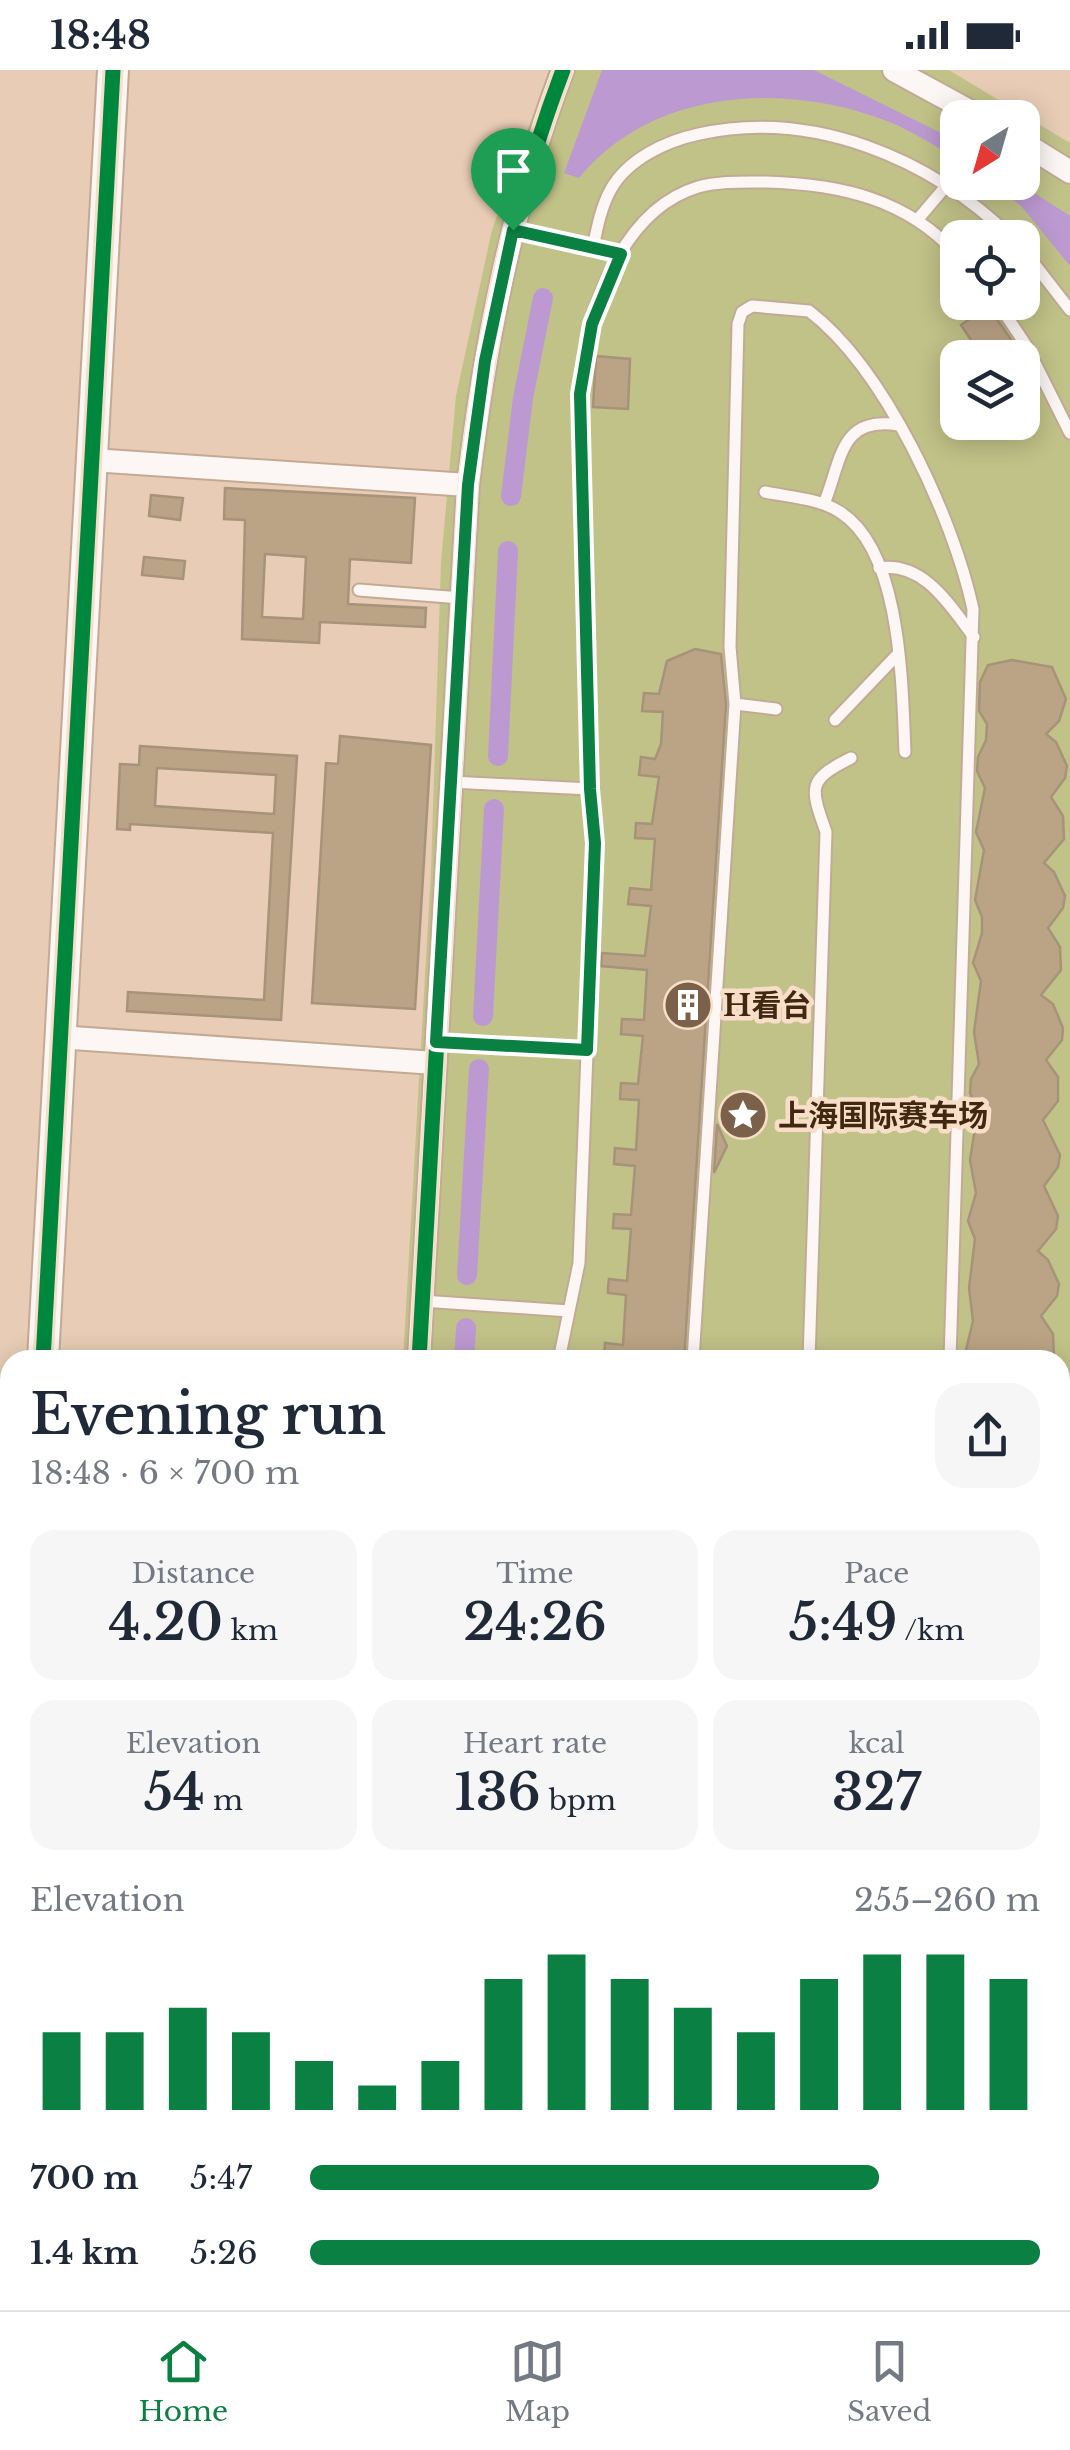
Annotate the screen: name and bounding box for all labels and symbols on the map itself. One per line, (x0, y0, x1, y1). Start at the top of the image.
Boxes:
north arrow (940, 100, 1040, 200)
pin (471, 128, 556, 231)
building icon: H看台 (662, 979, 714, 1031)
place label: H看台 (723, 987, 811, 1024)
place icon: 上海国际赛车场 (717, 1089, 769, 1141)
place label: 上海国际赛车场 (778, 1097, 988, 1134)

